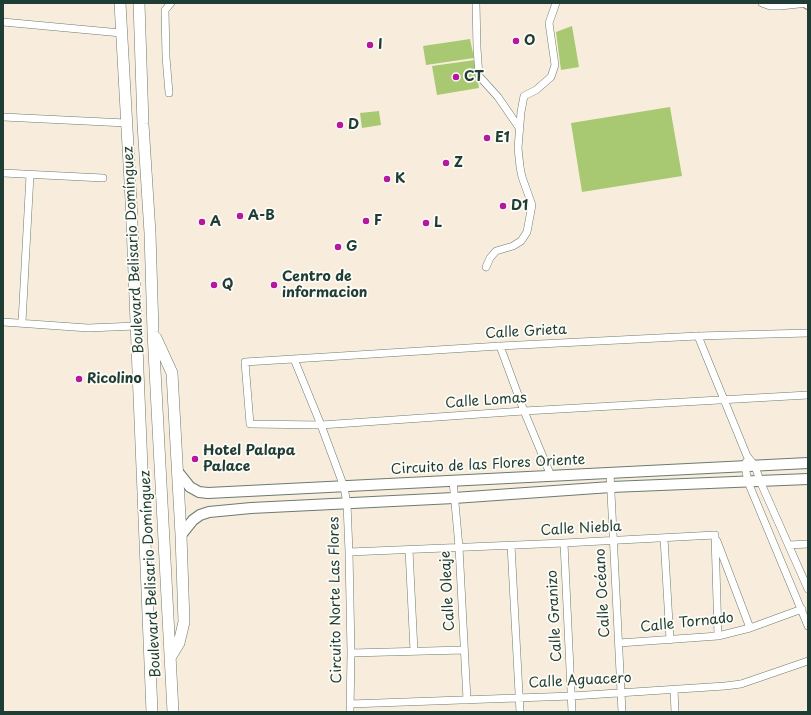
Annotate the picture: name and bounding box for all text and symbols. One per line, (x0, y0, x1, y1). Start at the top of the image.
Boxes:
place label: O (524, 33, 535, 49)
marker: O (511, 36, 521, 46)
place label: I (378, 37, 383, 53)
marker: I (365, 40, 375, 50)
place label: CT (464, 69, 484, 85)
marker: CT (451, 72, 461, 82)
place label: D (348, 117, 359, 133)
marker: D (335, 120, 345, 130)
place label: E1 (495, 130, 510, 146)
marker: E1 (482, 133, 492, 143)
street label: Boulevard Belisario Domínguez (120, 146, 148, 354)
place label: Z (454, 155, 463, 171)
marker: Z (441, 158, 451, 168)
place label: K (395, 171, 405, 187)
marker: K (382, 174, 392, 184)
place label: D1 (511, 198, 528, 214)
marker: D1 (498, 201, 508, 211)
place label: A-B (248, 208, 275, 224)
marker: A-B (235, 211, 245, 221)
place label: F (374, 213, 382, 229)
place label: A (210, 214, 221, 230)
place label: L (434, 215, 442, 231)
marker: F (361, 216, 371, 226)
marker: A (197, 217, 207, 227)
marker: L (421, 218, 431, 228)
place label: G (346, 239, 358, 255)
marker: G (333, 242, 343, 252)
place label: Centro de informacion (282, 269, 367, 302)
place label: Q (222, 277, 233, 293)
marker: Q (209, 280, 219, 290)
marker: Centro de informacion (269, 280, 279, 290)
street label: Calle Grieta (485, 321, 567, 343)
place label: Ricolino (87, 371, 142, 387)
marker: Ricolino (74, 374, 84, 384)
street label: Calle Lomas (445, 390, 527, 412)
place label: Hotel Palapa Palace (203, 443, 295, 476)
street label: Circuito de las Flores Oriente (390, 452, 586, 478)
marker: Hotel Palapa Palace (190, 454, 200, 464)
street label: Boulevard Belisario Domínguez (137, 470, 165, 678)
street label: Circuito Norte Las Flores (326, 516, 346, 684)
street label: Calle Niebla (540, 518, 622, 540)
street label: Calle Océano (592, 548, 614, 638)
street label: Calle Oleaje (438, 550, 458, 632)
street label: Calle Granizo (544, 570, 566, 662)
street label: Calle Tornado (639, 610, 735, 636)
street label: Calle Aguacero (528, 670, 632, 692)

